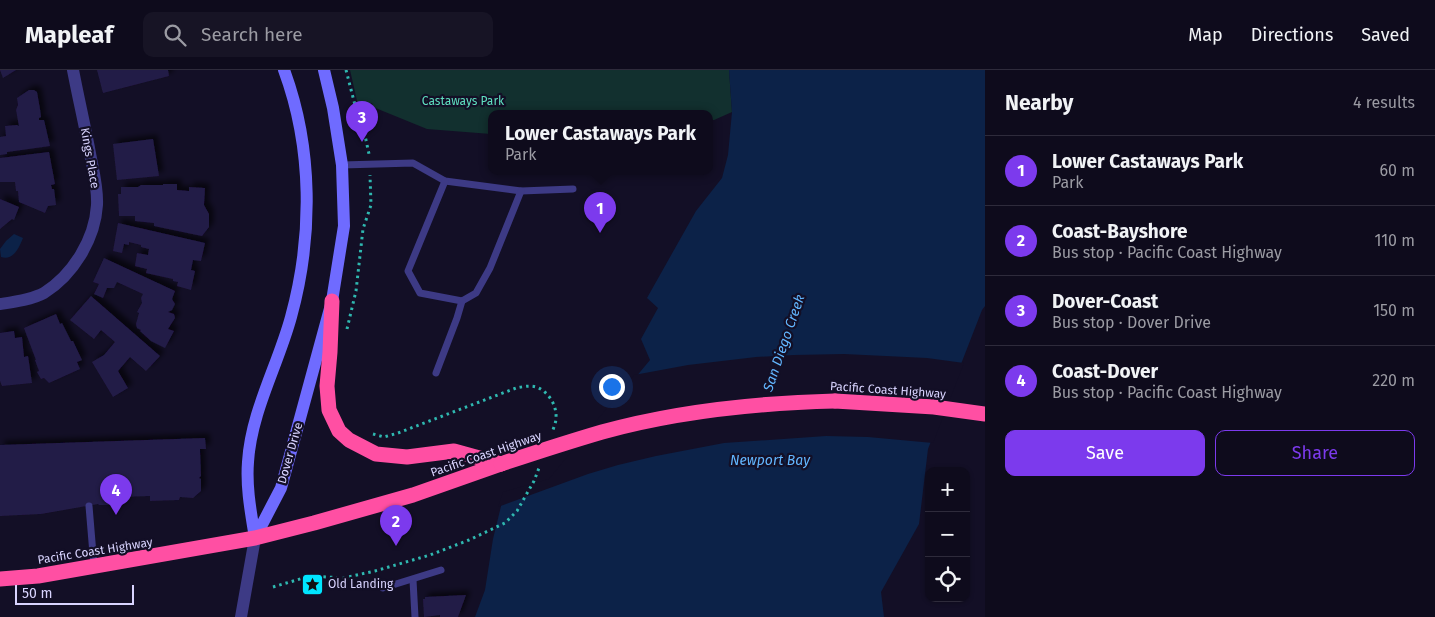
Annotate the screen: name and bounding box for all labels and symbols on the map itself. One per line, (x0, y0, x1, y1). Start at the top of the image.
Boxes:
park label: Castaways Park (422, 94, 505, 108)
pin: 3 (346, 101, 378, 142)
street label: Kings Place (78, 127, 102, 189)
pin: 1 (584, 192, 616, 233)
water label: San Diego Creek (759, 292, 809, 395)
your location (599, 374, 625, 400)
street label: Pacific Coast Highway (830, 379, 947, 401)
street label: Dover Drive (275, 421, 305, 485)
street label: Pacific Coast Highway (429, 428, 543, 480)
water label: Newport Bay (730, 452, 811, 469)
pin: 4 (100, 474, 132, 515)
pin: 2 (380, 505, 412, 546)
street label: Pacific Coast Highway (37, 535, 154, 567)
place icon: Old Landing (300, 572, 324, 596)
place label: Old Landing (328, 577, 394, 591)
scale bar (15, 582, 134, 605)

